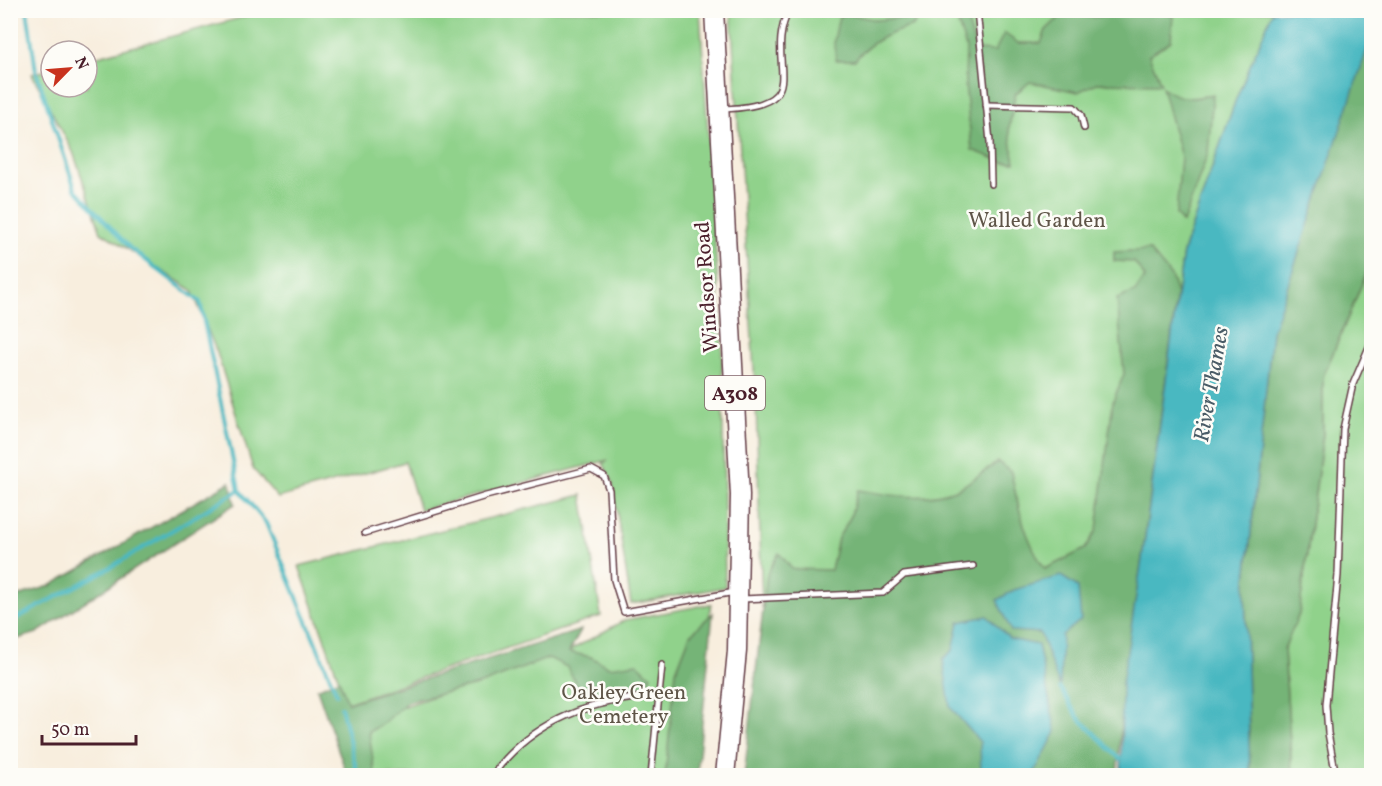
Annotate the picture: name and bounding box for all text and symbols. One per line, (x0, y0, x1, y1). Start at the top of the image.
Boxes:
north arrow (39, 39, 99, 99)
text: N (68, 54, 93, 74)
park label: Walled Garden (968, 207, 1106, 236)
street label: Windsor Road (688, 220, 727, 354)
water label: River Thames (1187, 324, 1238, 444)
road number: A308 (705, 376, 765, 410)
park label: Oakley Green Cemetery (562, 679, 686, 732)
scale bar (42, 708, 136, 746)
text: 50 m (51, 718, 90, 743)

